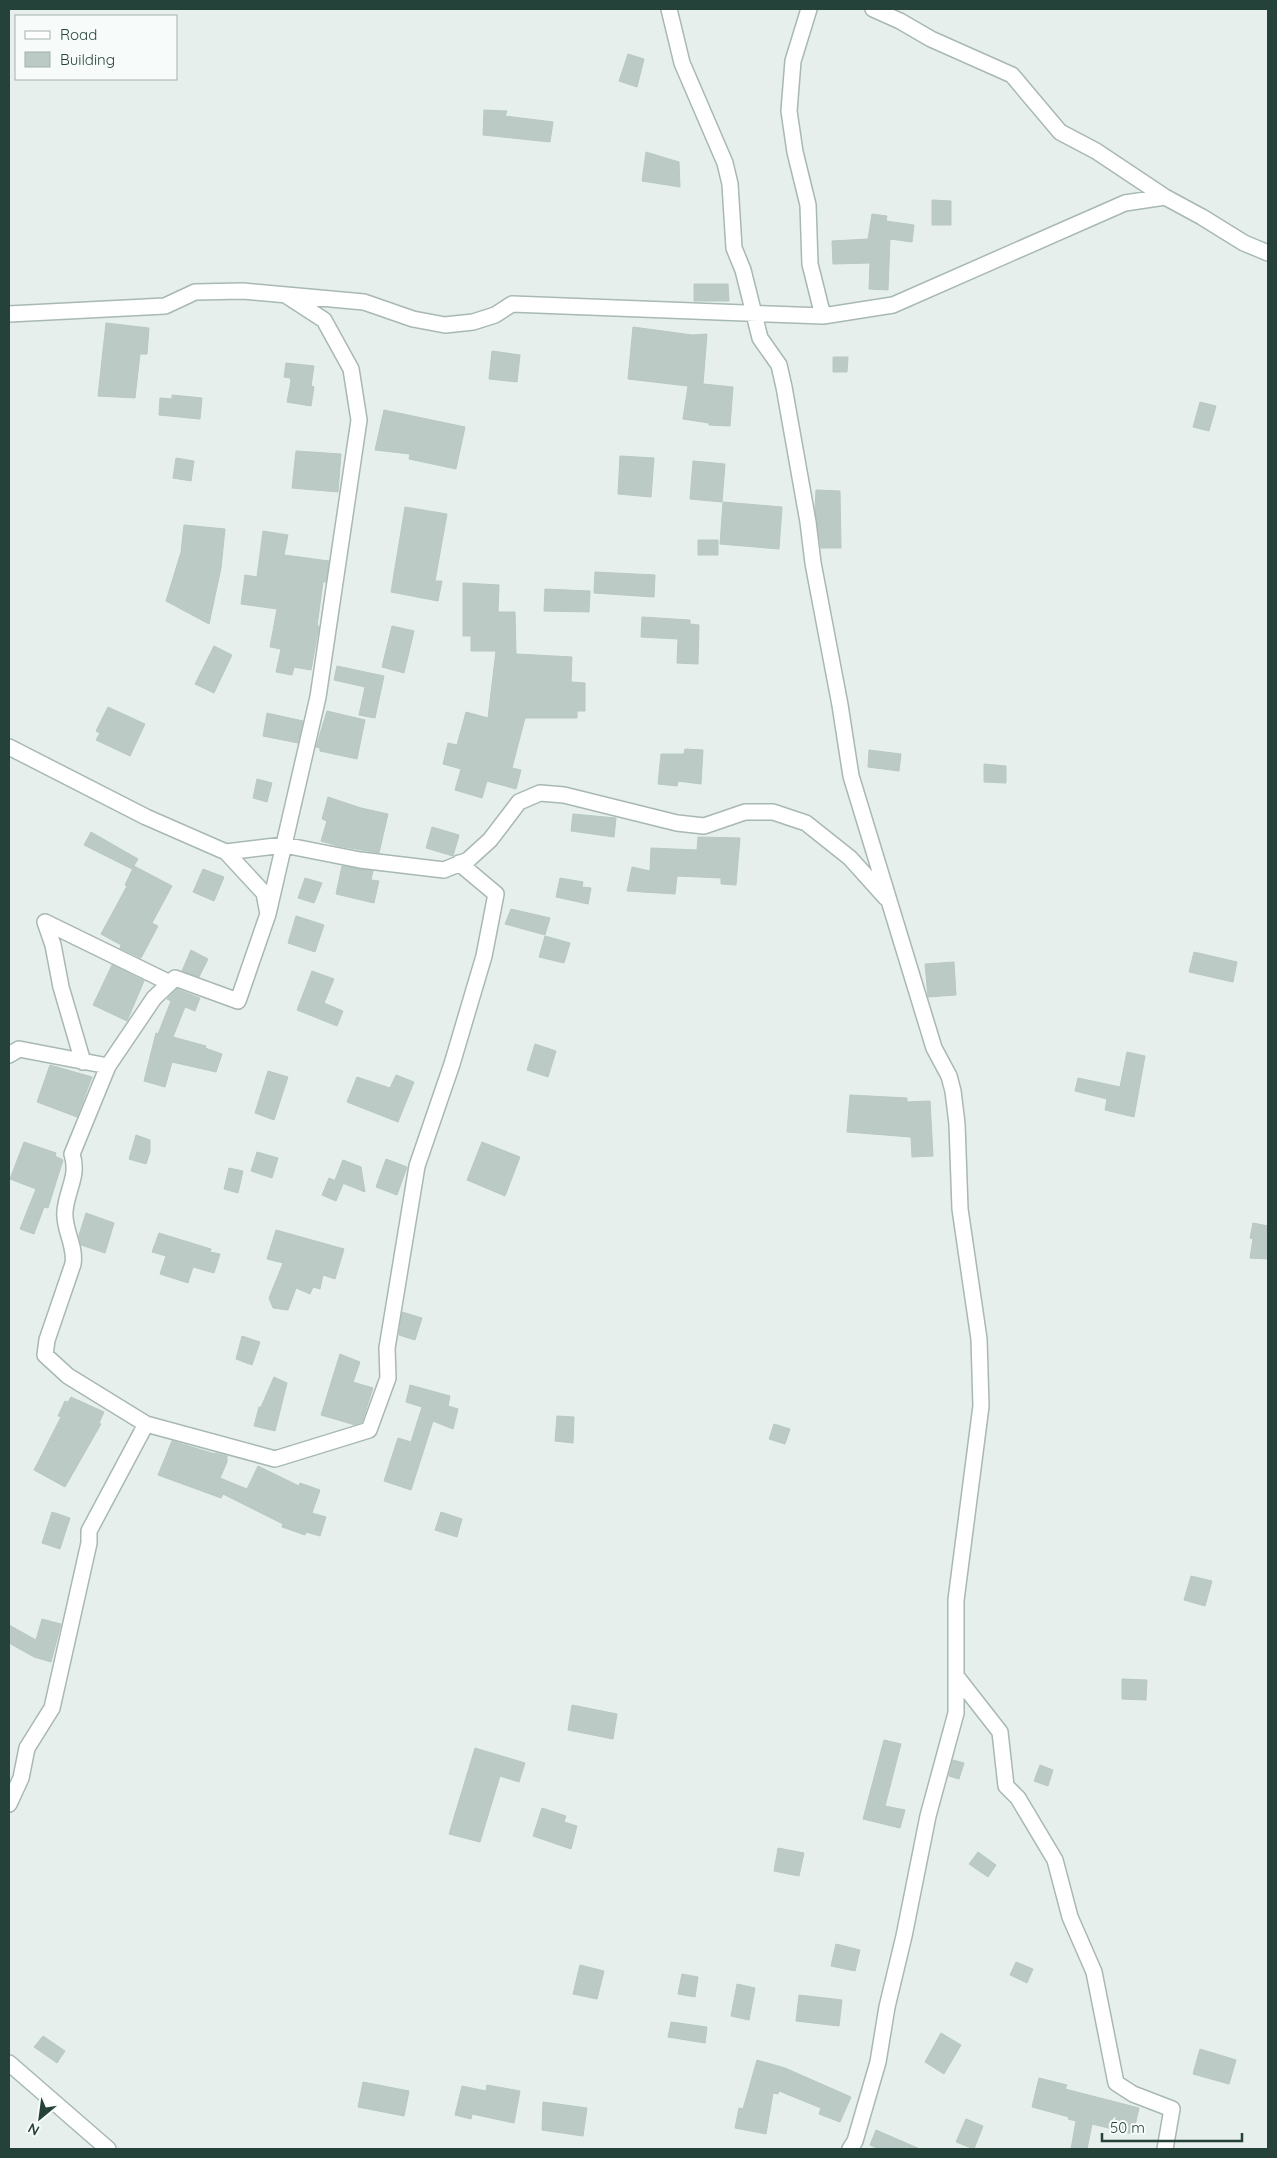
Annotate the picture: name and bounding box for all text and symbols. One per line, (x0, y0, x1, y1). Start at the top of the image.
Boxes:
legend (15, 15, 178, 80)
text: Road (60, 25, 97, 44)
text: Building (60, 50, 115, 69)
north arrow (15, 2093, 65, 2143)
scale bar (1102, 2110, 1242, 2142)
text: 50 m (1110, 2118, 1145, 2137)
text: N (25, 2119, 43, 2140)

